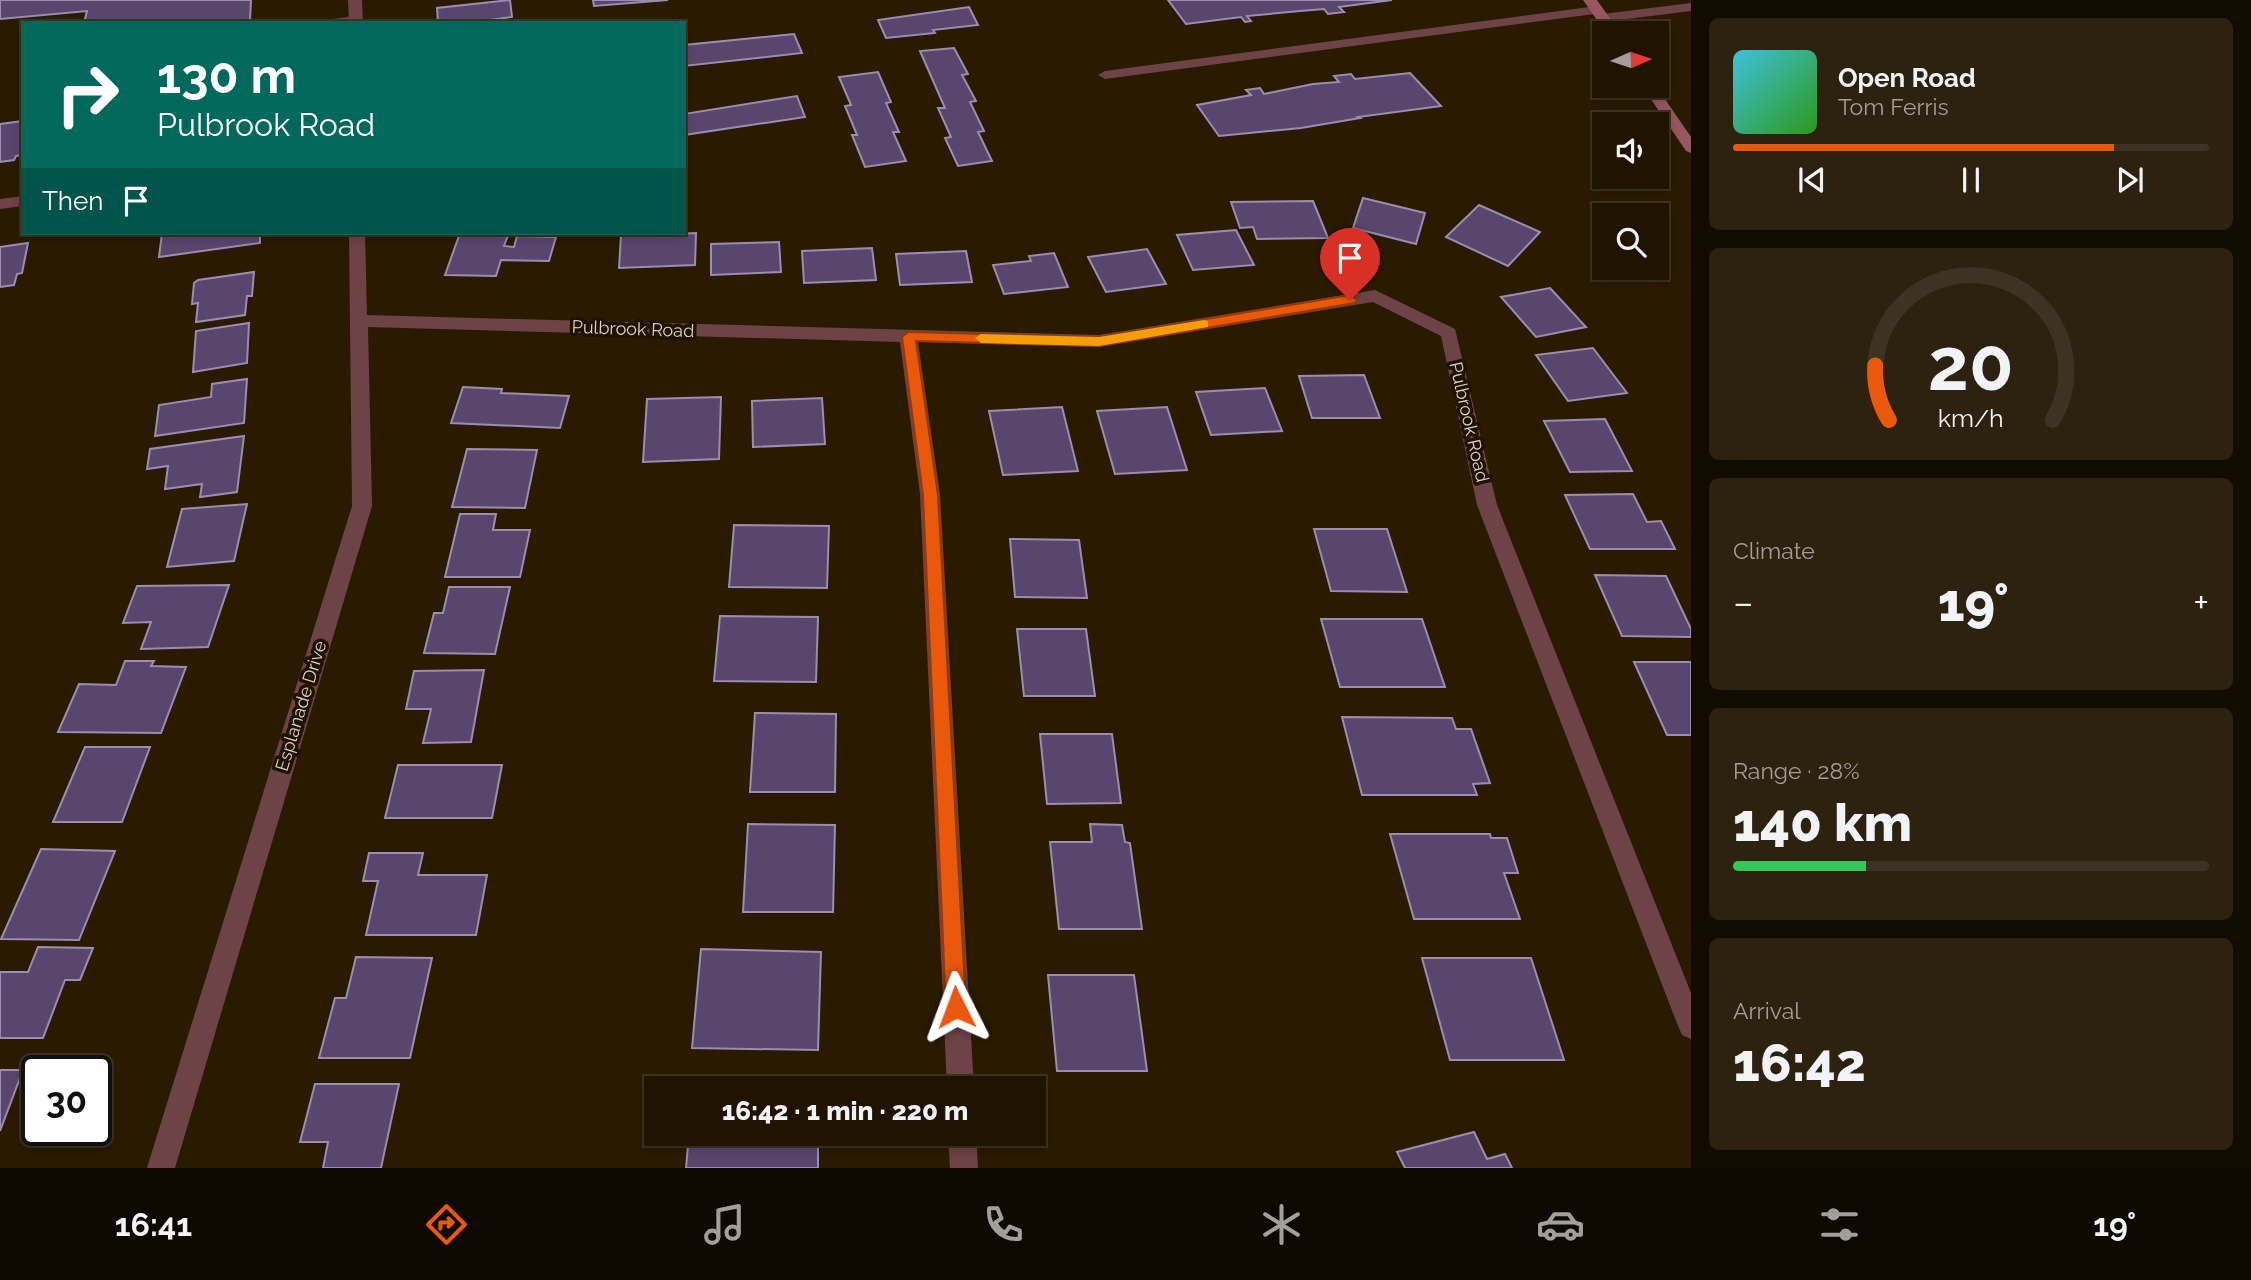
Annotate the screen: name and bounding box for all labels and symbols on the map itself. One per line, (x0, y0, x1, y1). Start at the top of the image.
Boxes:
north arrow (1592, 21, 1670, 98)
pin (1320, 228, 1380, 300)
street label: Pulbrook Road (571, 316, 695, 341)
street label: Pulbrook Road (1445, 360, 1494, 484)
street label: Esplanade Drive (271, 638, 330, 773)
position arrow (919, 970, 993, 1044)
speed limit sign: 30 (21, 1055, 112, 1146)

